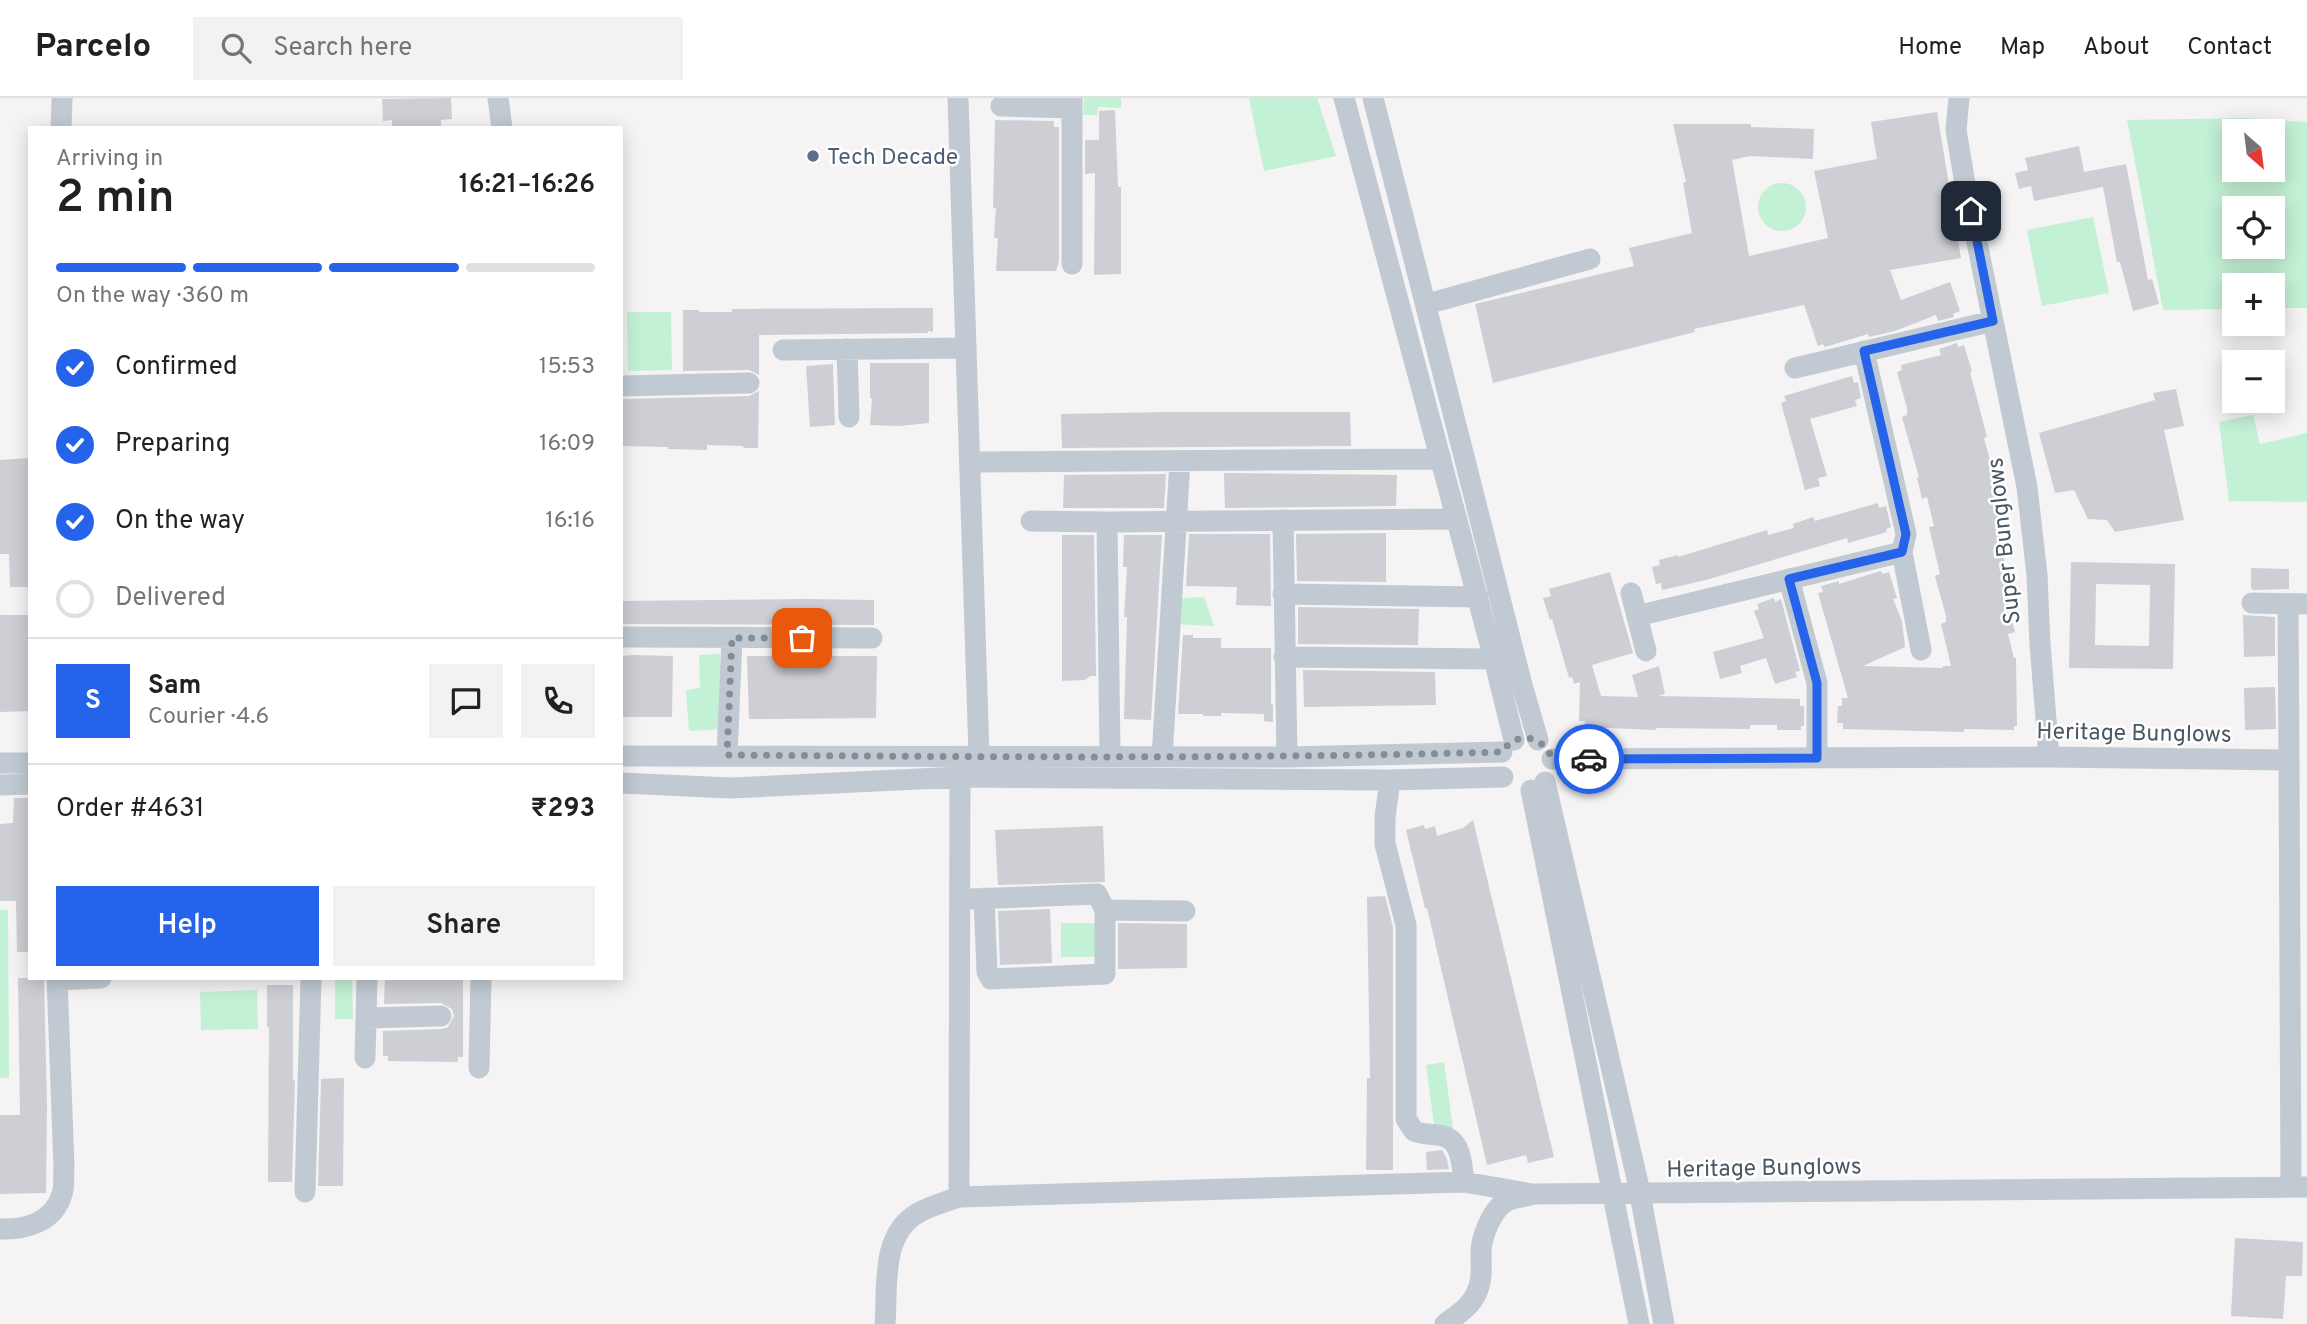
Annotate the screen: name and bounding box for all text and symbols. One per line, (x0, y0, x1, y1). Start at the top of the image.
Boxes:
search box (193, 17, 683, 80)
text: Parcelo (35, 27, 151, 69)
icon: search (217, 29, 255, 67)
text: Search here (273, 32, 412, 65)
text: Home (1898, 33, 1962, 63)
text: Map (2000, 33, 2045, 63)
text: About (2083, 33, 2149, 63)
text: Contact (2187, 33, 2272, 63)
north arrow (2222, 119, 2286, 182)
map controls (2222, 119, 2285, 413)
place label: Tech Decade (827, 144, 958, 173)
text: Arriving in (56, 145, 163, 174)
marker: Tech Decade (805, 148, 821, 164)
text: 16:21–16:26 (459, 169, 595, 202)
text: 2 min (56, 170, 175, 229)
pin (1941, 181, 2001, 241)
icon: home (1952, 192, 1990, 230)
button: locate (2222, 196, 2285, 259)
button: + (2222, 273, 2285, 336)
text: On the way · 360 m (56, 282, 249, 311)
icon: check (56, 349, 94, 387)
button: − (2222, 350, 2285, 413)
text: Confirmed (115, 351, 238, 384)
text: 15:53 (539, 353, 595, 382)
icon: check (56, 426, 94, 464)
text: Preparing (115, 428, 230, 461)
text: 16:09 (539, 430, 595, 459)
street label: Super Bunglows (1982, 456, 2029, 625)
icon: check (56, 503, 94, 541)
text: On the way (115, 505, 245, 538)
text: 16:16 (545, 507, 595, 536)
text: Delivered (115, 582, 226, 615)
pin (772, 608, 832, 668)
icon: bag (783, 619, 821, 657)
button: chat (429, 664, 503, 738)
button: phone (521, 664, 595, 738)
text: Sam (148, 670, 201, 703)
text: S (85, 685, 101, 718)
text: Courier · 4.6 (148, 703, 269, 732)
street label: Heritage Bunglows (2036, 718, 2232, 751)
courier (1554, 724, 1624, 794)
icon: car (1570, 740, 1608, 778)
text: Order #4631 (56, 793, 204, 826)
text: ₹293 (530, 793, 595, 826)
button: Help (56, 886, 319, 966)
button: Share (333, 886, 595, 966)
street label: Heritage Bunglows (1666, 1153, 1862, 1186)

